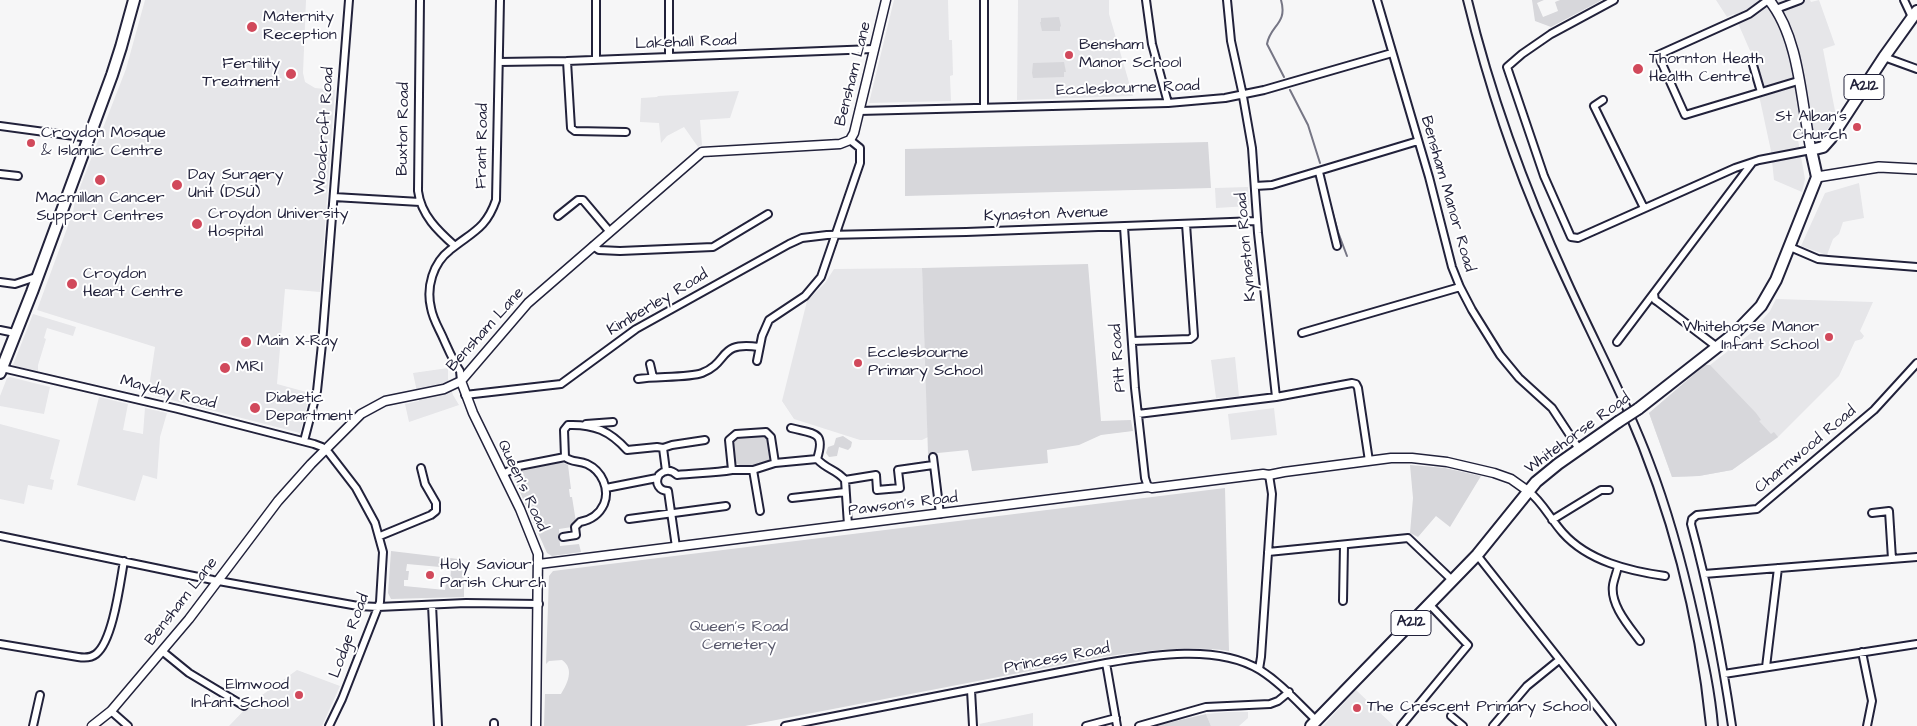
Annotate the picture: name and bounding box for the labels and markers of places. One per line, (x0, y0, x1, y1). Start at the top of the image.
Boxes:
place label: Maternity Reception (263, 8, 337, 46)
marker: Maternity Reception (245, 20, 259, 34)
place label: Bensham Manor School (1079, 36, 1181, 74)
marker: Bensham Manor School (1063, 49, 1075, 61)
place label: Thornton Heath Health Centre (1649, 50, 1763, 88)
place label: Fertility Treatment (202, 55, 280, 93)
marker: Thornton Heath Health Centre (1631, 62, 1645, 76)
marker: Fertility Treatment (284, 67, 298, 81)
place label: St Alban's Church (1775, 108, 1847, 146)
marker: St Alban's Church (1851, 121, 1863, 133)
place label: Croydon Mosque & Islamic Centre (41, 124, 166, 162)
marker: Croydon Mosque & Islamic Centre (25, 137, 37, 149)
place label: Day Surgery Unit (DSU) (188, 166, 283, 204)
marker: Macmillan Cancer Support Centres (93, 173, 107, 187)
marker: Day Surgery Unit (DSU) (170, 178, 184, 192)
place label: Macmillan Cancer Support Centres (35, 189, 165, 227)
place label: Croydon University Hospital (208, 205, 348, 243)
marker: Croydon University Hospital (190, 217, 204, 231)
place label: Croydon Heart Centre (83, 265, 183, 303)
marker: Croydon Heart Centre (65, 277, 79, 291)
place label: Whitehorse Manor Infant School (1682, 318, 1819, 356)
marker: Whitehorse Manor Infant School (1823, 331, 1835, 343)
place label: Main X-Ray (257, 332, 338, 352)
marker: Main X-Ray (239, 335, 253, 349)
place label: Ecclesbourne Primary School (868, 344, 983, 382)
marker: Ecclesbourne Primary School (852, 357, 864, 369)
place label: MRI (236, 358, 263, 378)
marker: MRI (218, 361, 232, 375)
place label: Diabetic Department (266, 389, 353, 427)
marker: Diabetic Department (248, 401, 262, 415)
place label: Holy Saviour Parish Church (440, 556, 546, 594)
marker: Holy Saviour Parish Church (424, 569, 436, 581)
place label: Elmwood Infant School (191, 676, 289, 714)
marker: Elmwood Infant School (293, 689, 305, 701)
place label: The Crescent Primary School (1367, 698, 1591, 718)
marker: The Crescent Primary School (1351, 702, 1363, 714)

